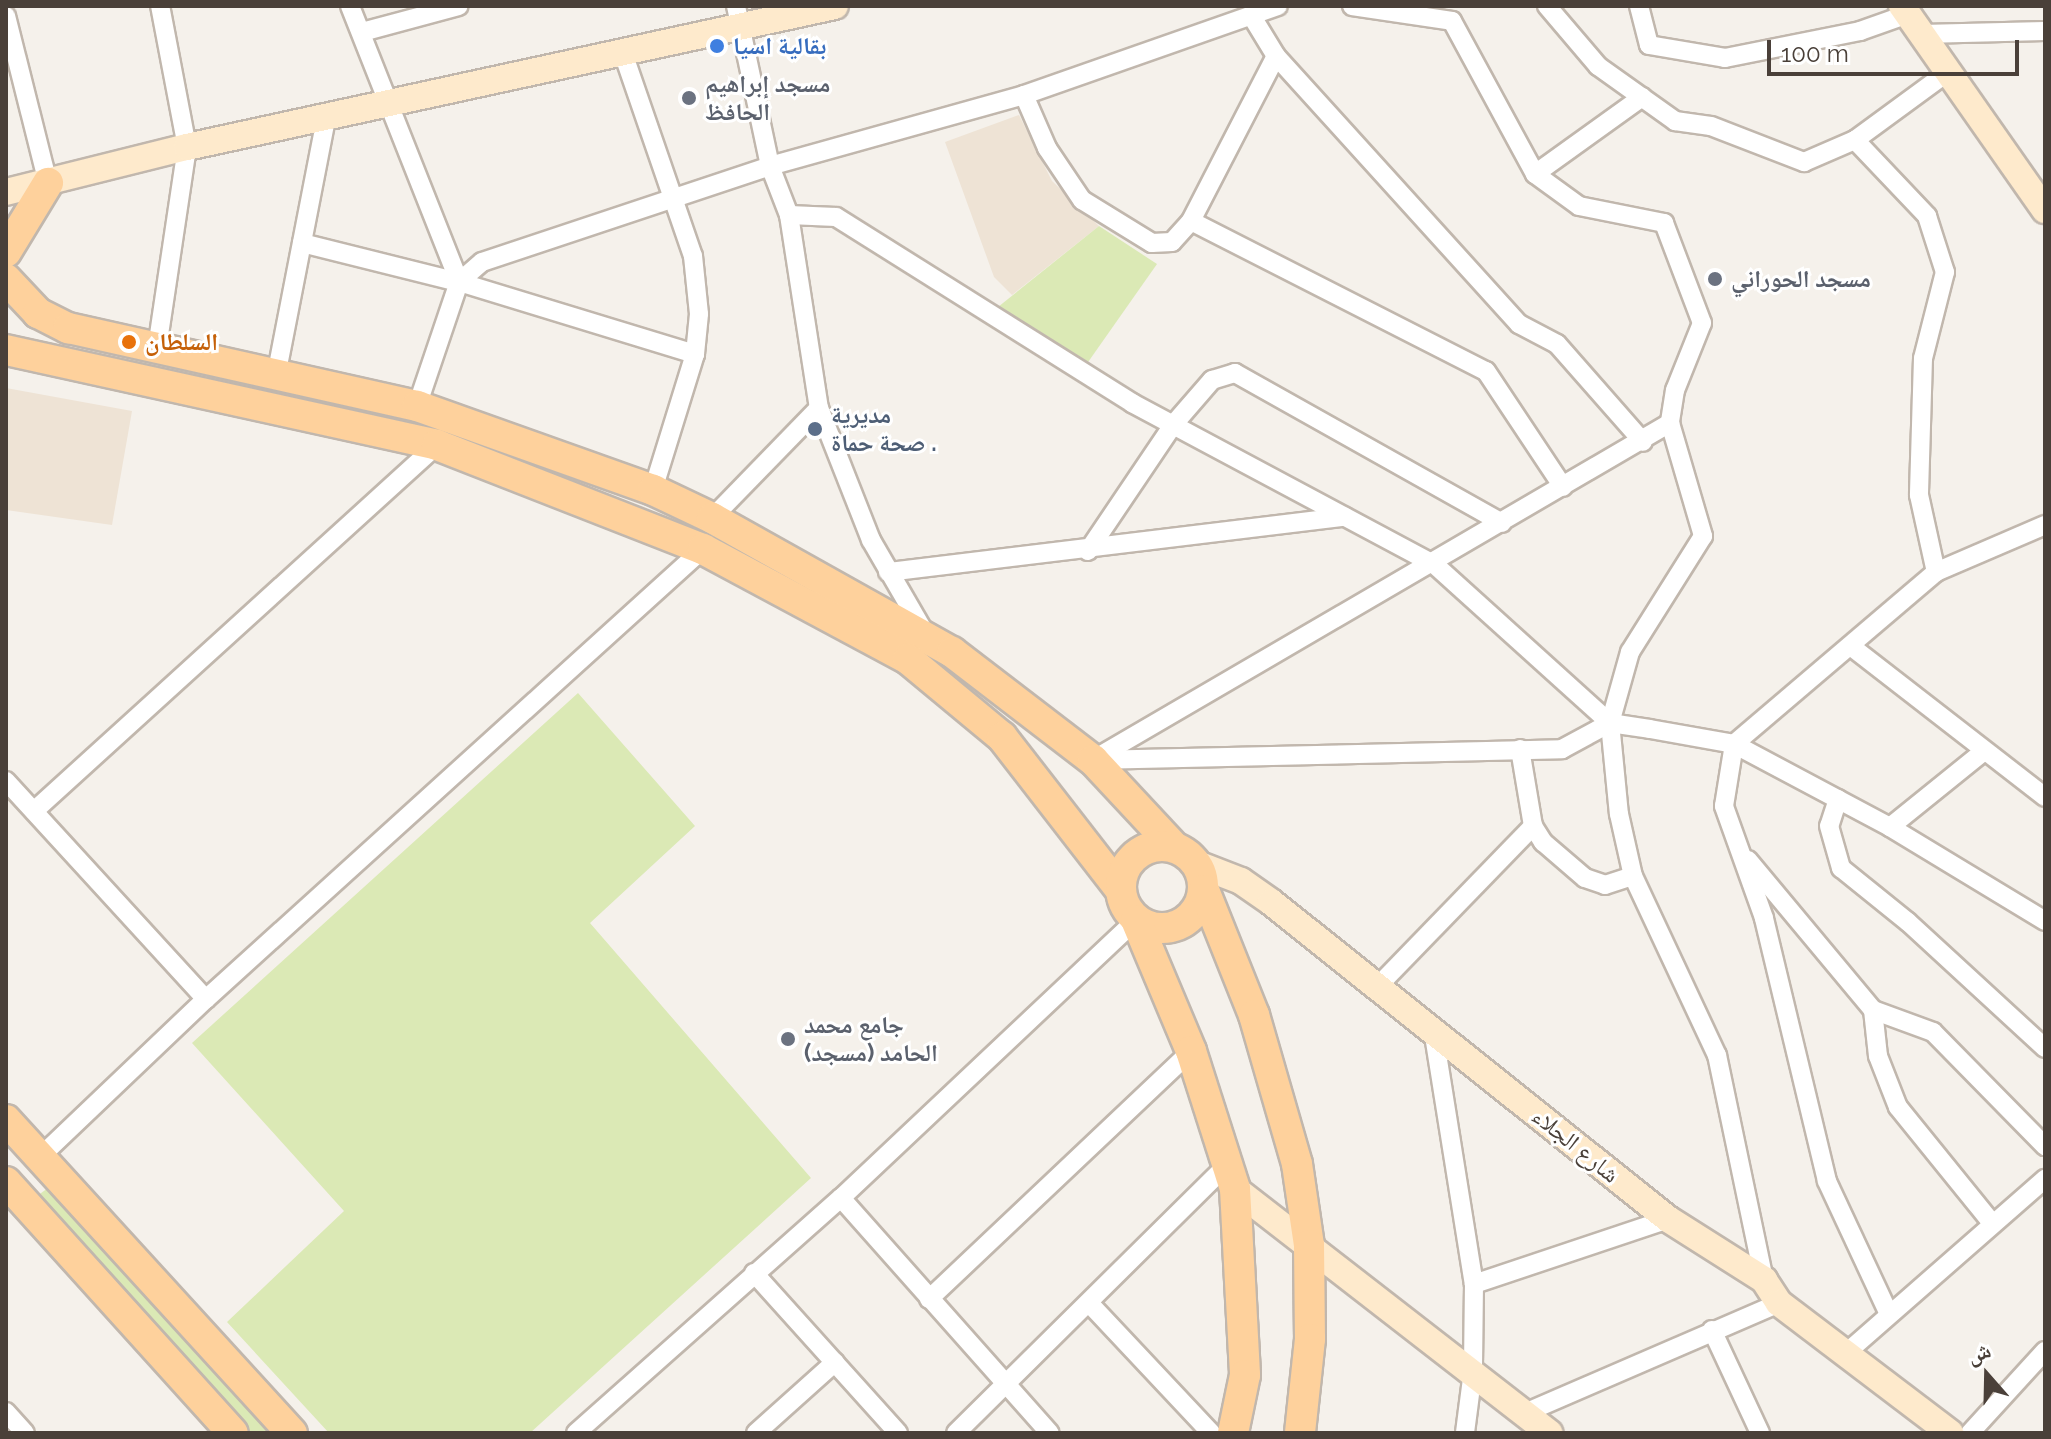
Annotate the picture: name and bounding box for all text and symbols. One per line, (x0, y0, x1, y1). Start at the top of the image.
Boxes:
scale bar (1771, 24, 2023, 74)
place label: بقالية اسيا (733, 32, 826, 60)
marker: بقالية اسيا (708, 37, 726, 55)
text: 100 m (1781, 39, 1849, 68)
place label: مسجد إبراهيم الحافظ (705, 70, 830, 126)
marker: مسجد إبراهيم الحافظ (680, 89, 698, 107)
place label: مسجد الحوراني (1731, 265, 1871, 293)
marker: مسجد الحوراني (1706, 270, 1724, 288)
place label: السلطان (145, 328, 218, 356)
marker: السلطان (120, 333, 138, 351)
place label: مديرية صحة حماة . (831, 401, 937, 457)
marker: مديرية صحة حماة . (806, 420, 824, 438)
place label: جامع محمد الحامد (مسجد) (804, 1011, 938, 1067)
marker: جامع محمد الحامد (مسجد) (779, 1030, 797, 1048)
street label: شارع الجلاء (1527, 1101, 1625, 1189)
north arrow (1947, 1335, 2027, 1415)
text: ش (1963, 1336, 1994, 1369)

